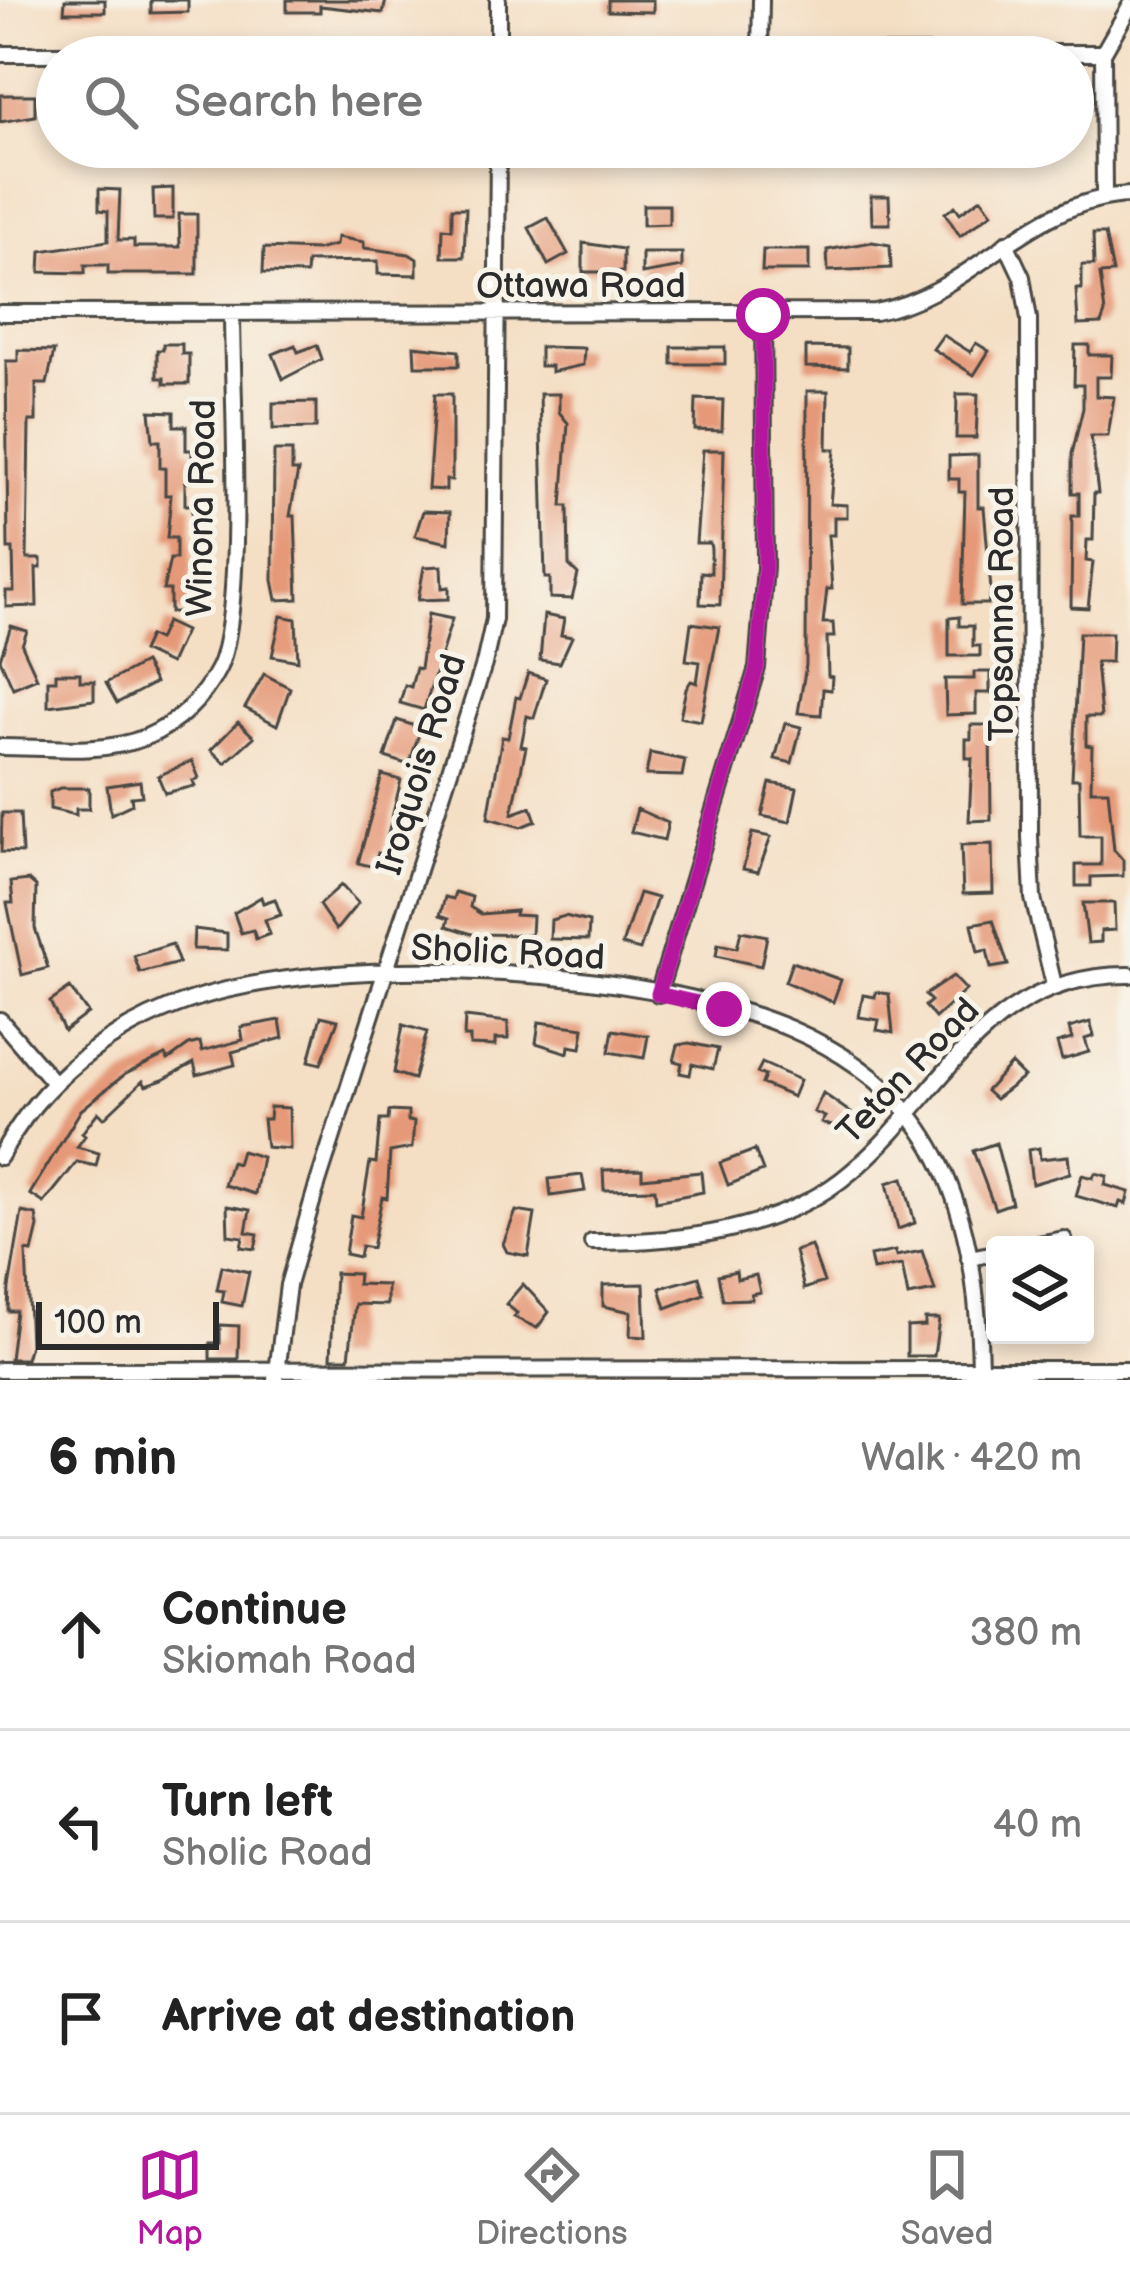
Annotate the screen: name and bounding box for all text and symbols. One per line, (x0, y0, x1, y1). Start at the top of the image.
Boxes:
search box (36, 36, 1094, 168)
icon: search (78, 69, 144, 135)
text: Search here (174, 75, 423, 130)
street label: Ottawa Road (476, 265, 686, 308)
route start (736, 288, 790, 342)
street label: Winona Road (179, 399, 226, 617)
street label: Topsanna Road (981, 486, 1024, 742)
street label: Iroquois Road (368, 649, 476, 880)
street label: Sholic Road (410, 927, 606, 980)
route end (697, 982, 751, 1036)
street label: Teton Road (828, 990, 989, 1154)
map controls (986, 1236, 1094, 1344)
button: layers (986, 1236, 1094, 1344)
scale bar (36, 1296, 219, 1349)
text: 100 m (54, 1303, 142, 1343)
text: 6 min (48, 1428, 177, 1489)
text: Walk · 420 m (861, 1435, 1082, 1482)
text: Continue (162, 1583, 347, 1638)
icon: ahead (48, 1601, 114, 1667)
text: 380 m (970, 1610, 1082, 1657)
text: Skiomah Road (162, 1638, 417, 1685)
text: Turn left (162, 1775, 333, 1830)
icon: left (48, 1793, 114, 1859)
text: 40 m (992, 1802, 1082, 1849)
text: Sholic Road (162, 1830, 373, 1877)
icon: arrive (48, 1985, 114, 2051)
text: Arrive at destination (162, 1990, 575, 2045)
tab: Map (137, 2142, 203, 2254)
tab: Directions (476, 2142, 628, 2254)
tab: Saved (901, 2142, 993, 2254)

